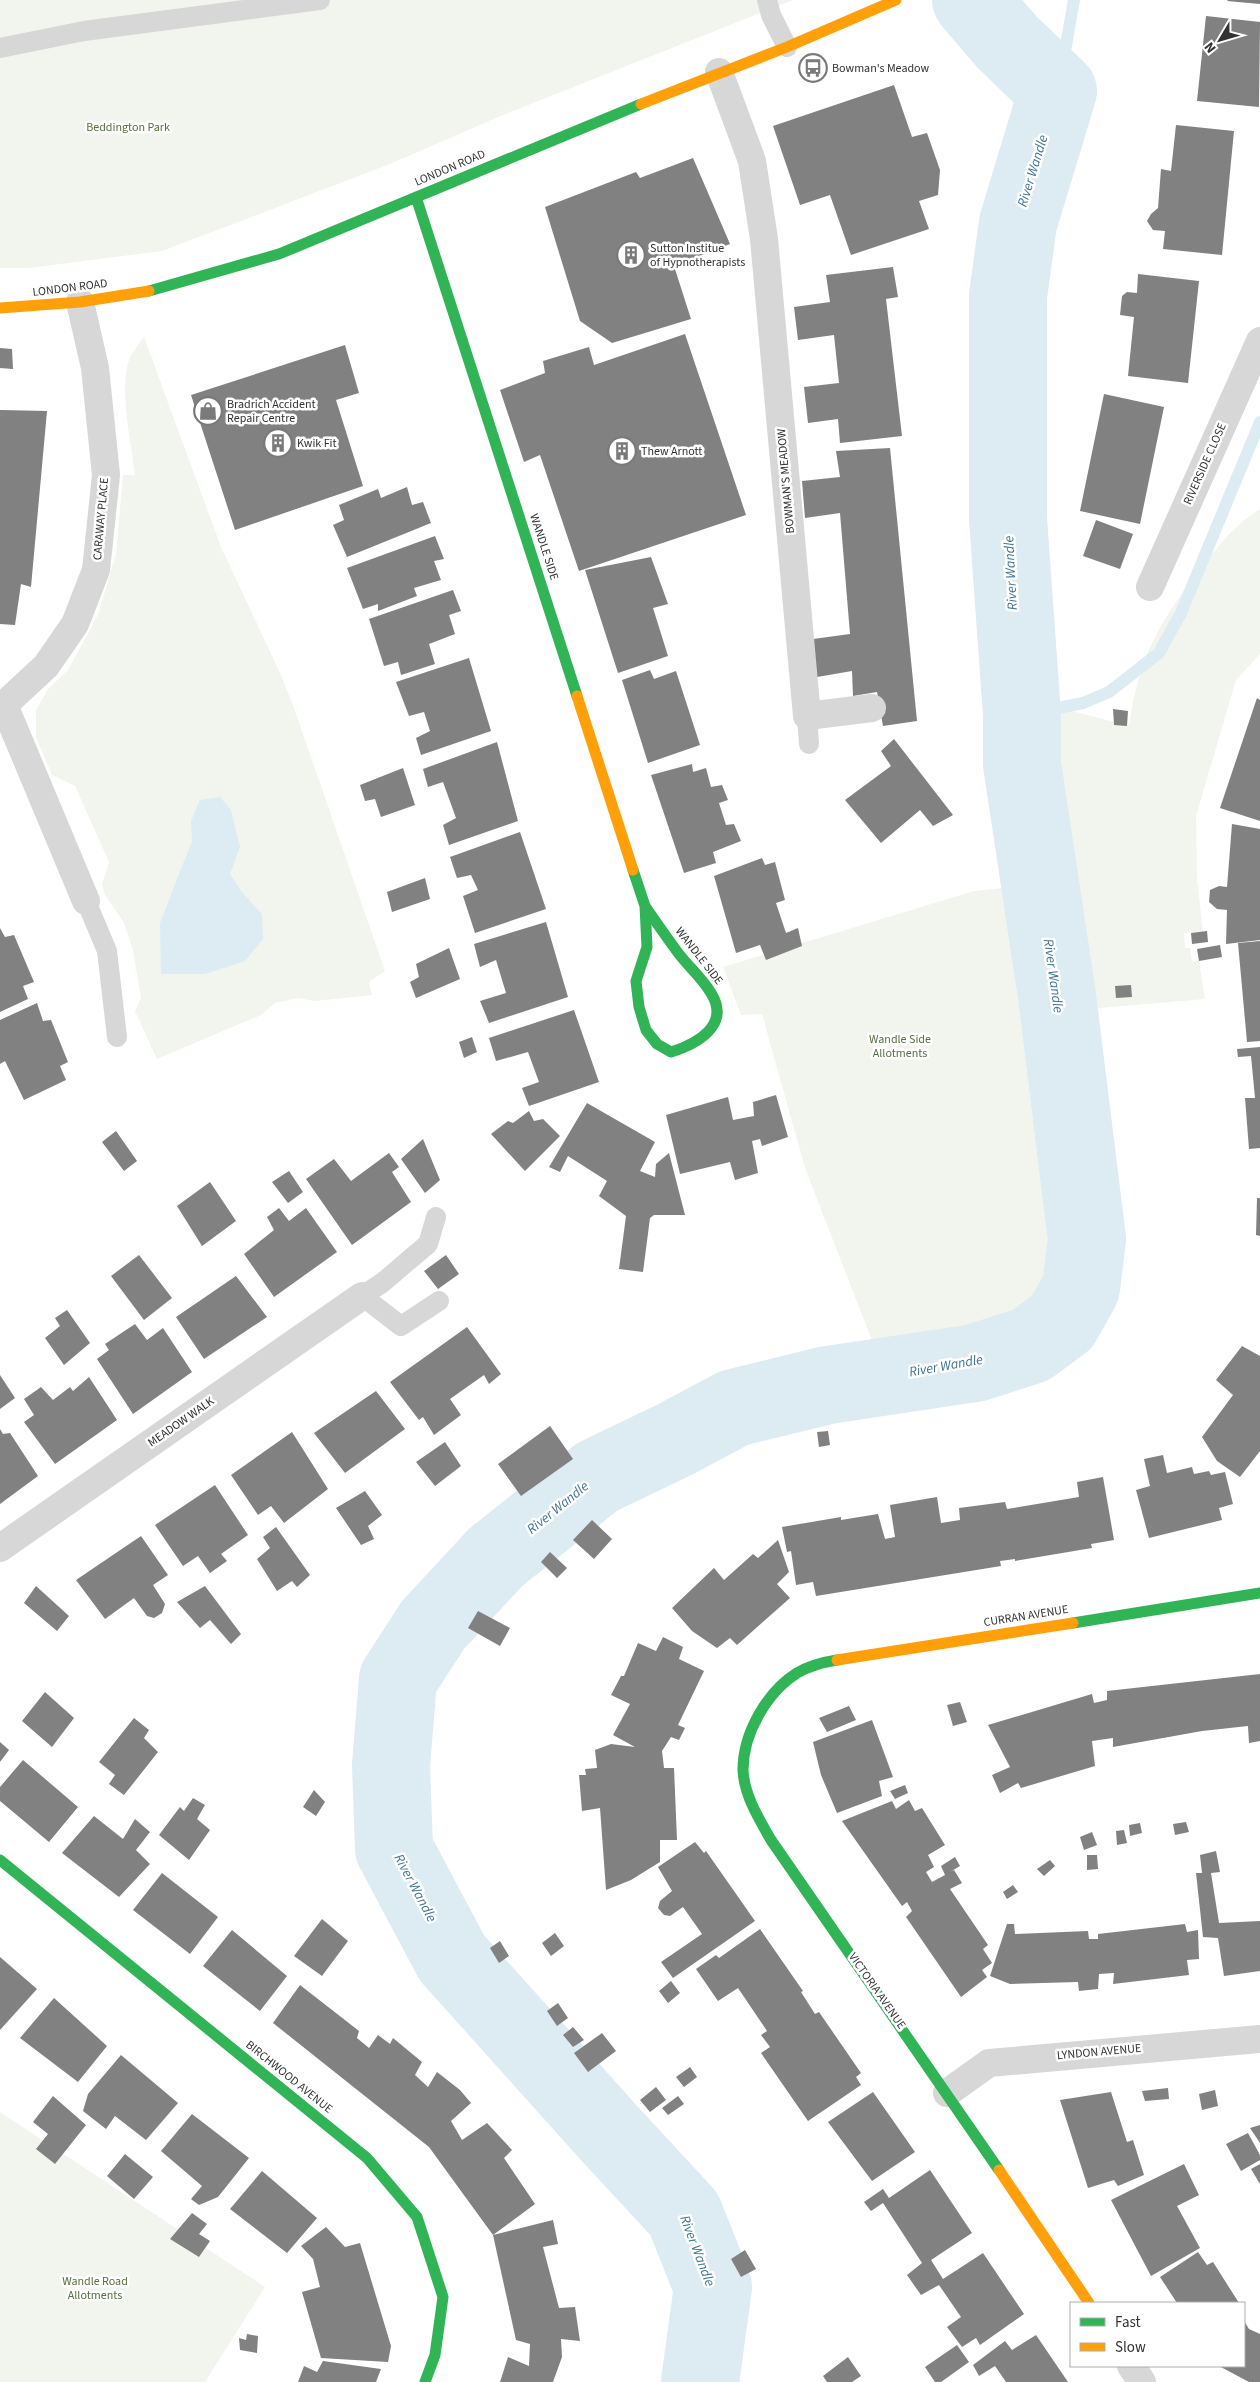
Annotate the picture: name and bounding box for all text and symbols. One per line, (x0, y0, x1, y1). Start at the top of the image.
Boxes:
north arrow (1195, 15, 1245, 65)
text: N (1200, 38, 1221, 57)
bus stop icon: Bowman's Meadow (798, 53, 828, 83)
place label: Bowman's Meadow (832, 60, 930, 77)
park label: Beddington Park (86, 119, 170, 136)
water label: River Wandle (1013, 132, 1054, 210)
street label: LONDON ROAD (412, 145, 488, 191)
building icon: Sutton Institue of Hypnotherapists (616, 240, 646, 270)
place label: Sutton Institue of Hypnotherapists (650, 240, 745, 271)
street label: LONDON ROAD (32, 275, 108, 301)
shop icon: Bradrich Accident Repair Centre (193, 396, 223, 426)
place label: Bradrich Accident Repair Centre (227, 396, 316, 427)
street label: RIVERSIDE CLOSE (1179, 420, 1231, 508)
street label: BOWMAN'S MEADOW (773, 427, 799, 534)
building icon: Kwik Fit (263, 428, 293, 458)
place label: Kwik Fit (297, 435, 337, 452)
building icon: Thew Arnott (607, 436, 637, 466)
place label: Thew Arnott (641, 443, 702, 460)
street label: CARAWAY PLACE (89, 477, 113, 561)
street label: WANDLE SIDE (525, 512, 563, 582)
water label: River Wandle (999, 535, 1023, 611)
street label: WANDLE SIDE (671, 924, 727, 988)
water label: River Wandle (1038, 938, 1068, 1015)
park label: Wandle Side Allotments (869, 1031, 931, 1062)
water label: River Wandle (908, 1350, 985, 1382)
street label: MEADOW WALK (144, 1393, 218, 1451)
water label: River Wandle (523, 1477, 594, 1539)
street label: CURRAN AVENUE (982, 1601, 1070, 1631)
water label: River Wandle (389, 1850, 441, 1926)
street label: VICTORIA AVENUE (844, 1949, 910, 2033)
street label: BIRCHWOOD AVENUE (242, 2037, 336, 2117)
street label: LYNDON AVENUE (1056, 2040, 1142, 2064)
water label: River Wandle (674, 2213, 720, 2290)
park label: Wandle Road Allotments (62, 2273, 128, 2304)
legend (1070, 2302, 1245, 2367)
text: Fast (1115, 2312, 1141, 2333)
text: Slow (1115, 2337, 1146, 2358)

